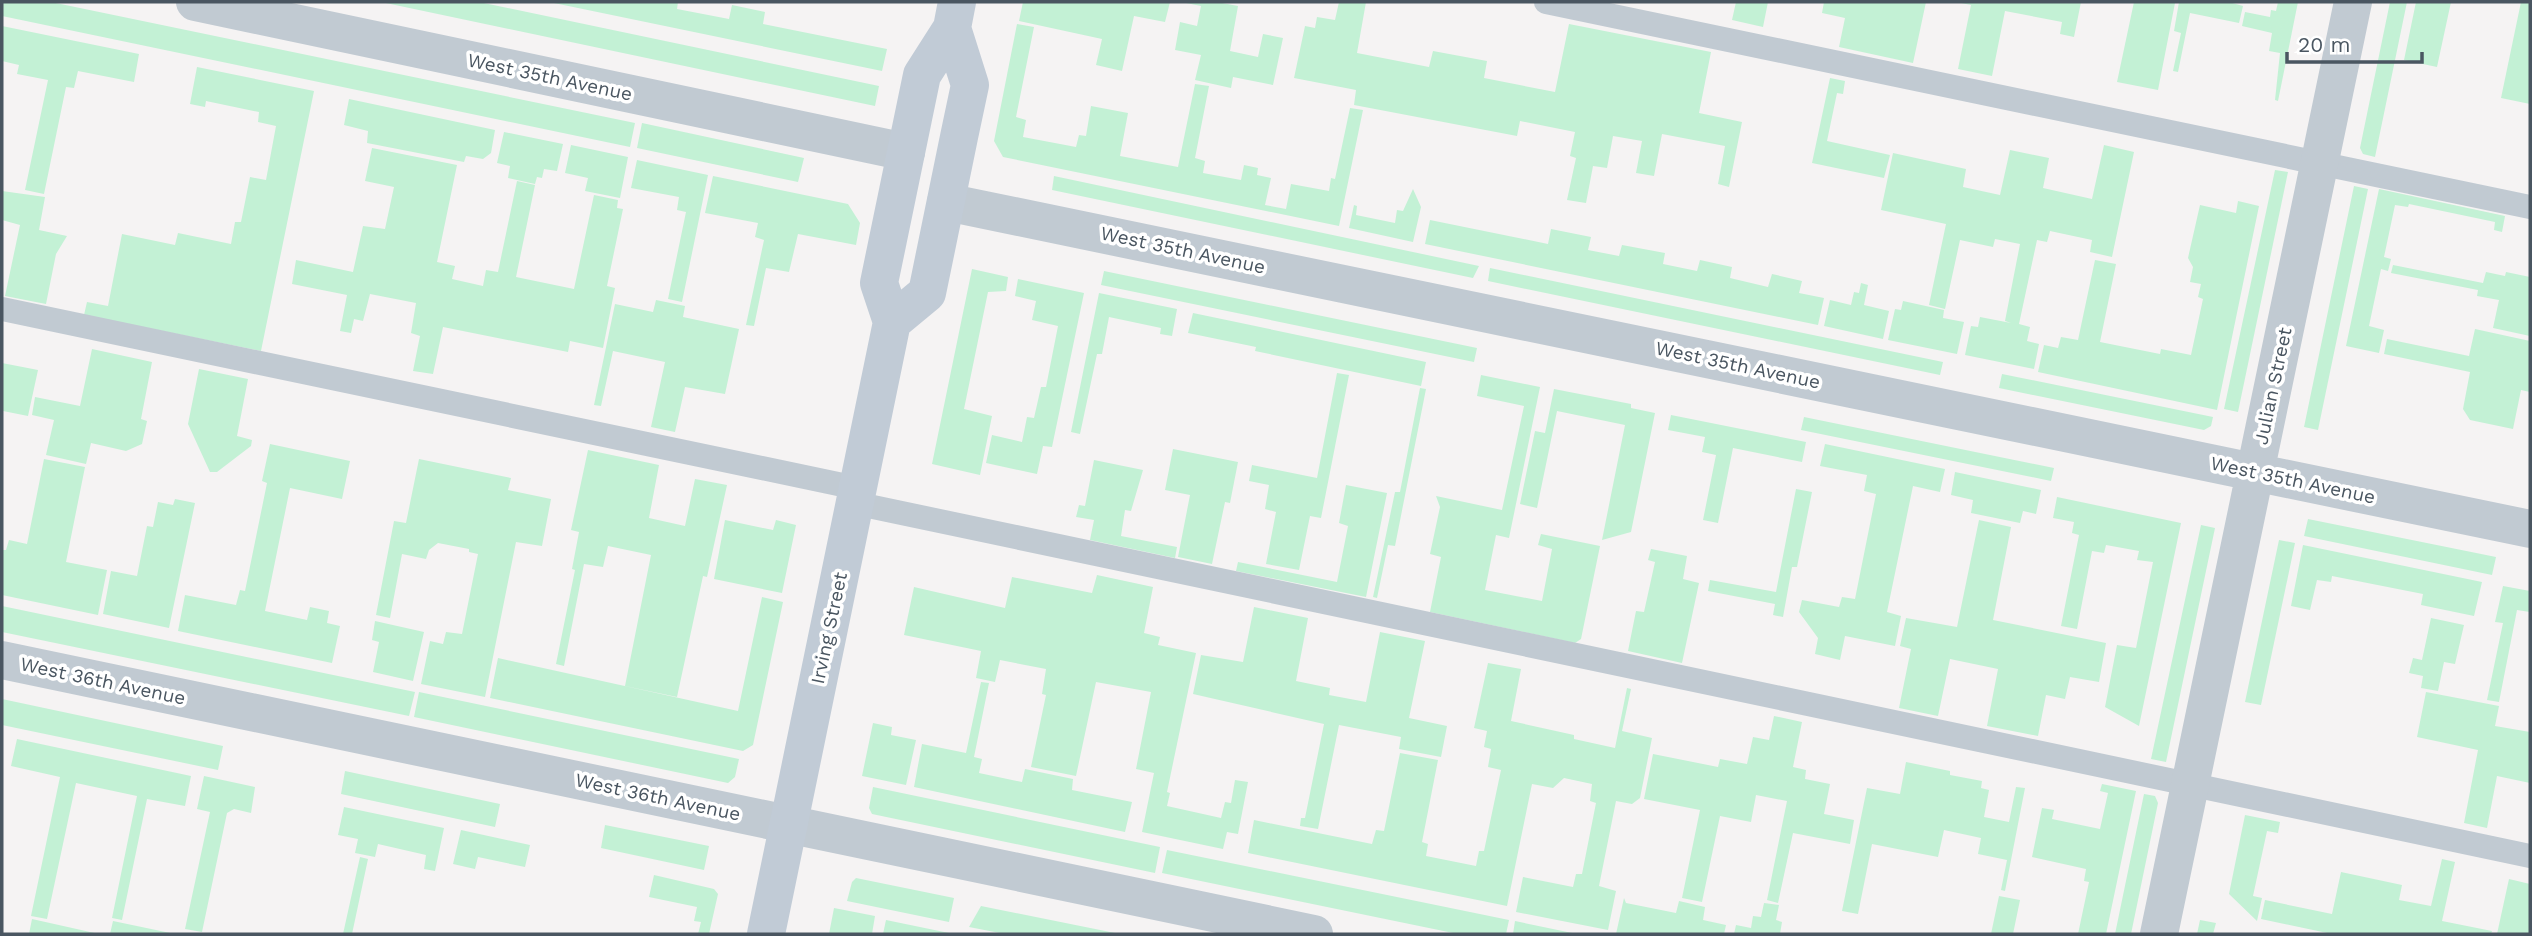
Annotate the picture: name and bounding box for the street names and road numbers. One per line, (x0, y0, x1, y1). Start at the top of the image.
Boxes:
street label: West 35th Avenue (466, 48, 634, 106)
street label: West 35th Avenue (1099, 221, 1267, 279)
street label: Julian Street (2249, 325, 2297, 447)
street label: West 35th Avenue (1654, 336, 1822, 394)
street label: West 35th Avenue (2209, 451, 2377, 509)
street label: Irving Street (806, 570, 852, 686)
street label: West 36th Avenue (18, 652, 188, 710)
street label: West 36th Avenue (573, 768, 743, 826)

